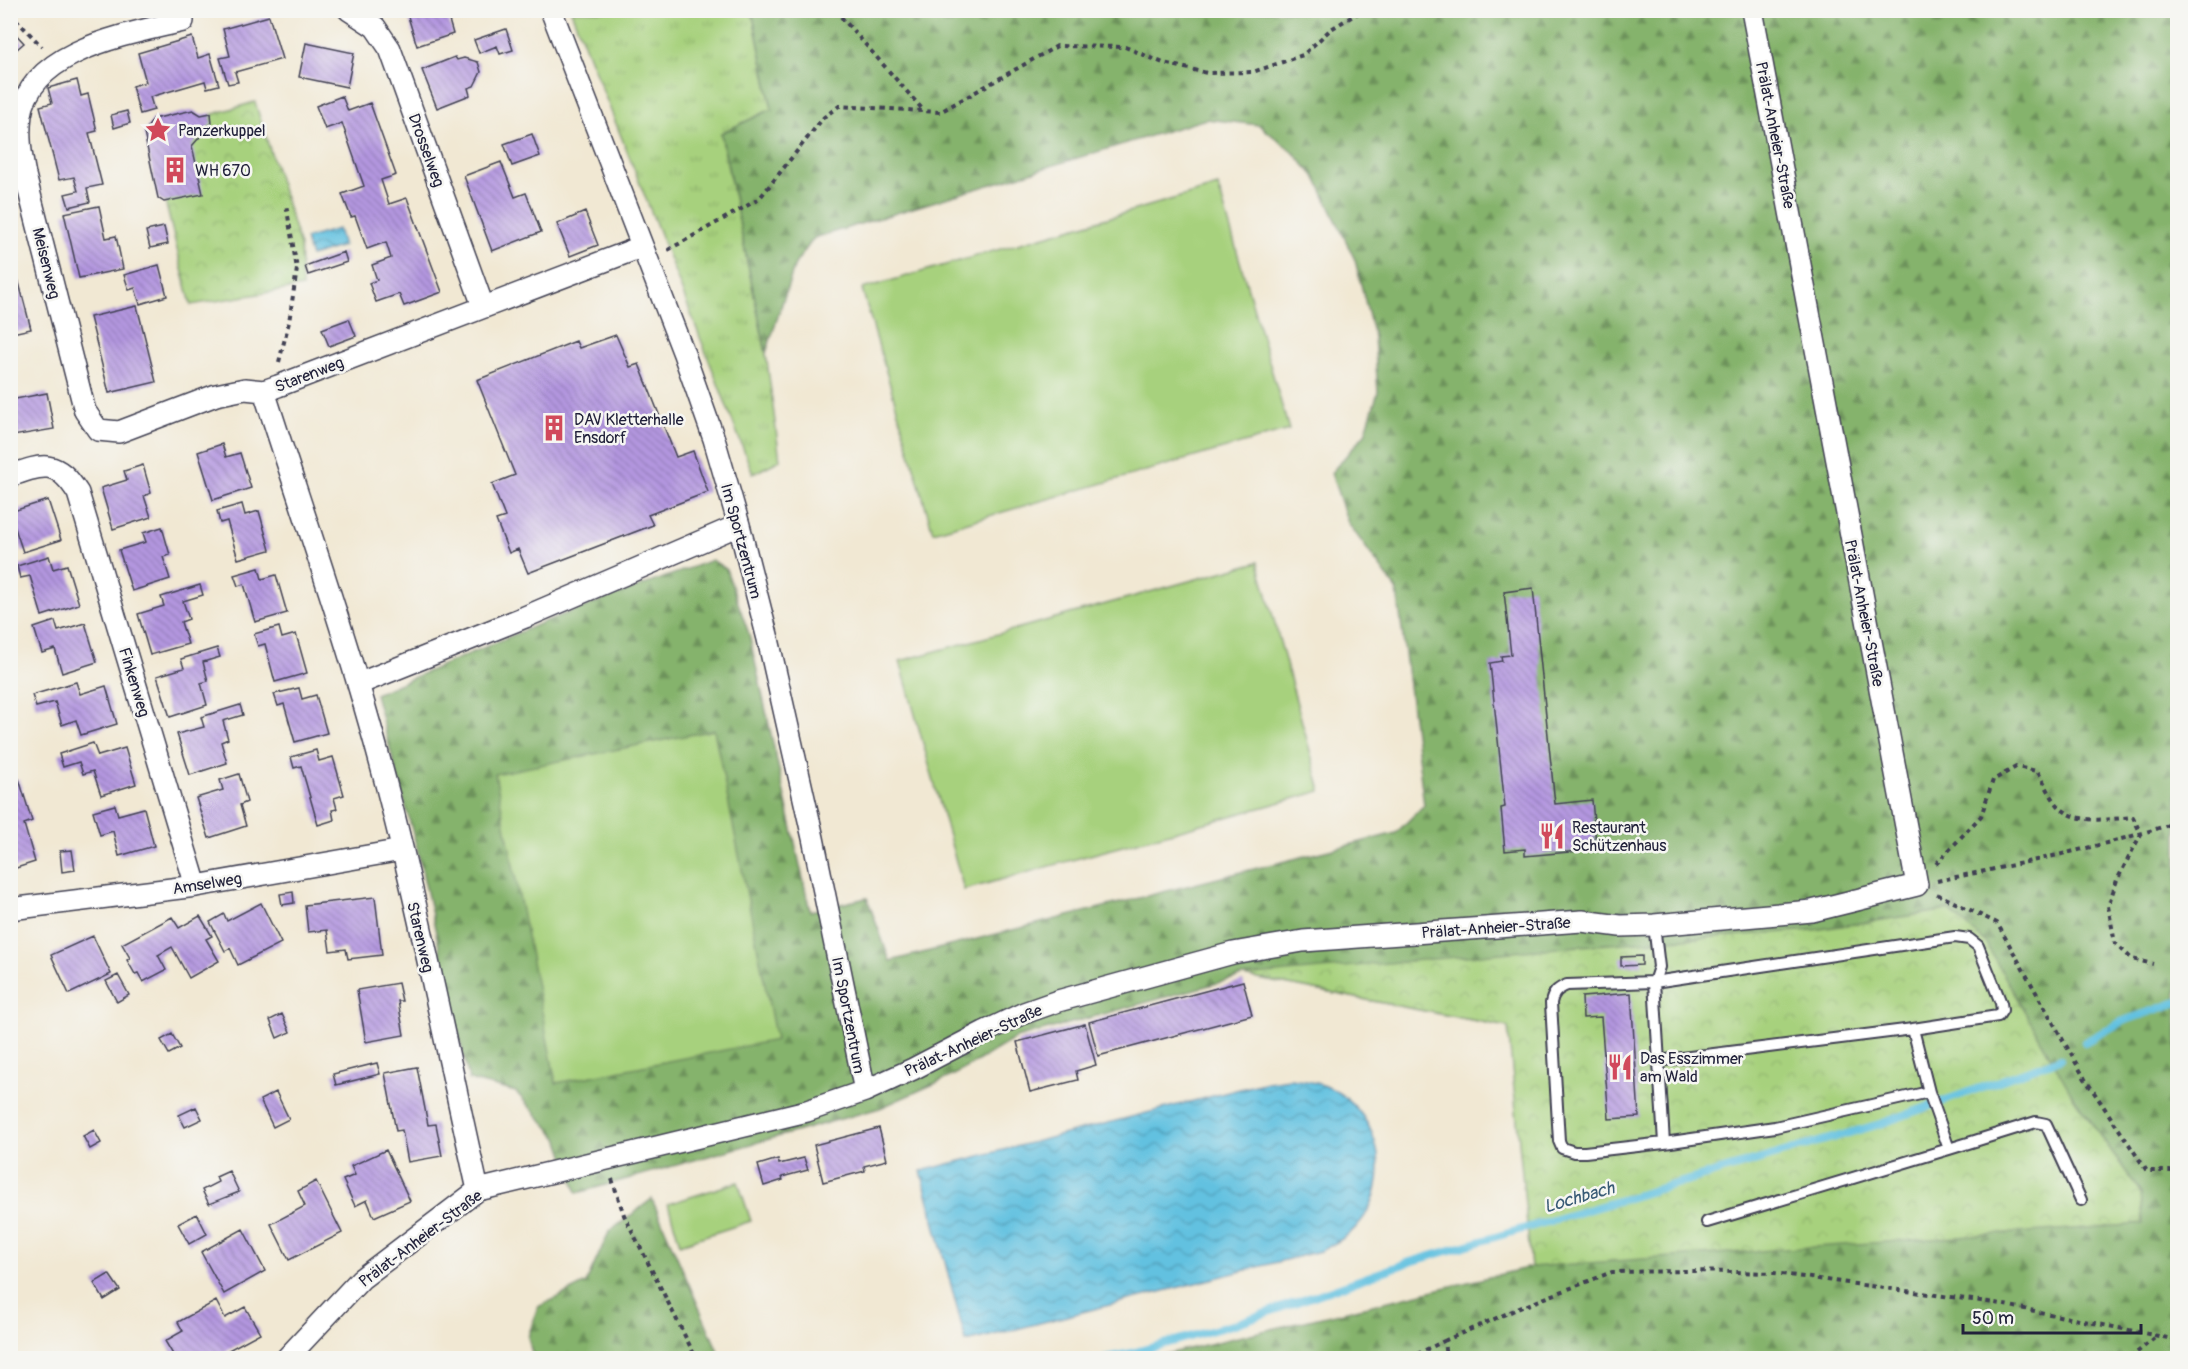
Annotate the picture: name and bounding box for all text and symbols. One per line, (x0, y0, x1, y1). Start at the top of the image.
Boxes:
street label: Prälat-Anheier-Straße (1751, 60, 1799, 211)
street label: Drosselweg (404, 111, 449, 190)
place icon: Panzerkuppel (143, 115, 173, 145)
place label: Panzerkuppel (178, 121, 266, 141)
building icon: WH 670 (160, 155, 190, 185)
place label: WH 670 (195, 161, 251, 181)
street label: Meisenweg (28, 226, 65, 301)
street label: Starenweg (272, 353, 347, 397)
place label: DAV Kletterhalle Ensdorf (574, 410, 684, 448)
building icon: DAV Kletterhalle Ensdorf (539, 413, 569, 443)
street label: Im Sportzentrum (716, 481, 766, 601)
street label: Prälat-Anheier-Straße (1840, 538, 1888, 689)
street label: Finkenweg (114, 645, 154, 719)
place label: Restaurant Schützenhaus (1572, 818, 1666, 856)
restaurant icon: Restaurant Schützenhaus (1537, 821, 1567, 851)
street label: Amselweg (171, 869, 243, 899)
street label: Starenweg (402, 900, 438, 975)
street label: Prälat-Anheier-Straße (1421, 913, 1571, 943)
street label: Im Sportzentrum (827, 955, 869, 1075)
street label: Prälat-Anheier-Straße (901, 1000, 1045, 1082)
place label: Das Esszimmer am Wald (1640, 1049, 1744, 1087)
restaurant icon: Das Esszimmer am Wald (1605, 1052, 1635, 1082)
water label: Lochbach (1541, 1176, 1619, 1218)
street label: Prälat-Anheier-Straße (355, 1186, 486, 1292)
scale bar (1963, 1297, 2142, 1335)
text: 50 m (1972, 1307, 2014, 1330)

